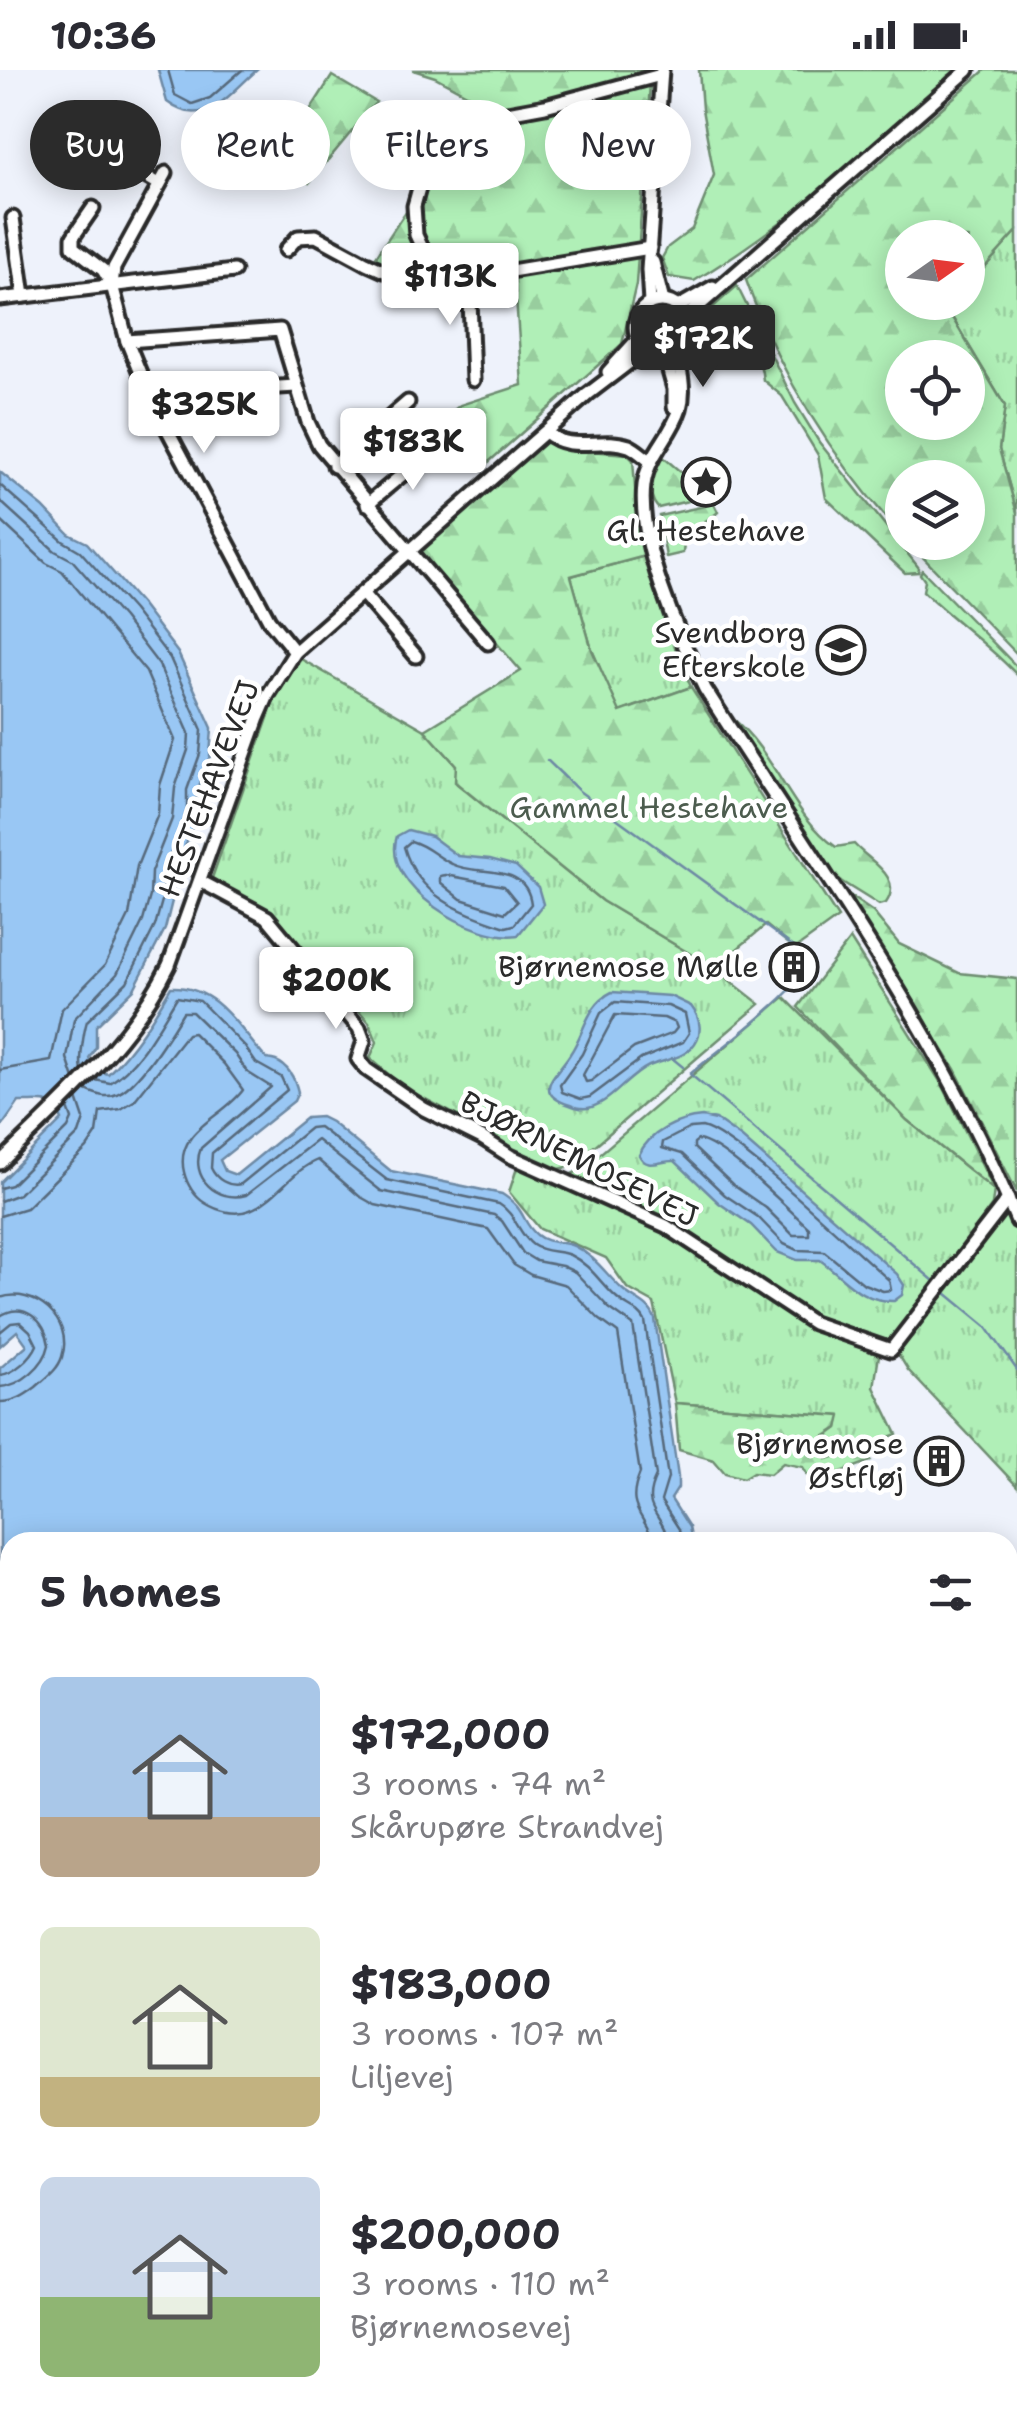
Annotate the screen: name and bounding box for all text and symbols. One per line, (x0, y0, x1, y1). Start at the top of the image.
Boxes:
text: 10:36 (50, 10, 157, 61)
chip: Buy (30, 100, 161, 190)
chip: Rent (181, 100, 330, 190)
chip: Filters (350, 100, 525, 190)
chip: New (545, 100, 691, 190)
north arrow (885, 220, 985, 320)
map controls (885, 220, 985, 560)
pin: $113K (380, 243, 520, 328)
text: $113K (404, 254, 496, 297)
pin: $172K (633, 305, 773, 390)
text: $172K (653, 316, 753, 359)
button: locate (885, 340, 985, 440)
pin: $325K (134, 371, 274, 456)
text: $325K (150, 382, 258, 425)
pin: $183K (343, 408, 483, 493)
text: $183K (362, 419, 464, 462)
place icon: Gl. Hestehave (680, 456, 732, 508)
button: layers (885, 460, 985, 560)
place label: Gl. Hestehave (606, 510, 806, 551)
place label: Svendborg Efterskole (655, 612, 806, 687)
school or university icon: Svendborg Efterskole (815, 624, 867, 676)
street label: HESTEHAVEVEJ (148, 674, 269, 903)
park label: Gammel Hestehave (510, 787, 788, 828)
building icon: Bjørnemose Mølle (768, 941, 820, 993)
place label: Bjørnemose Mølle (498, 946, 759, 987)
pin: $200K (266, 947, 406, 1032)
text: $200K (281, 958, 391, 1001)
street label: BJØRNEMOSEVEJ (453, 1081, 705, 1236)
place label: Bjørnemose Østfløj (736, 1423, 904, 1498)
building icon: Bjørnemose Østfløj (913, 1435, 965, 1487)
text: 5 homes (40, 1564, 221, 1620)
icon: filters (923, 1565, 978, 1620)
text: $172,000 (350, 1706, 551, 1762)
icon: home (120, 1717, 240, 1837)
text: 3 rooms · 74 m² (350, 1762, 606, 1805)
text: Skårupøre Strandvej (350, 1805, 664, 1848)
text: $183,000 (350, 1956, 552, 2012)
icon: home (120, 1967, 240, 2087)
text: 3 rooms · 107 m² (350, 2012, 618, 2055)
text: Liljevej (350, 2055, 454, 2098)
text: $200,000 (350, 2206, 561, 2262)
icon: home (120, 2217, 240, 2337)
text: 3 rooms · 110 m² (350, 2262, 610, 2305)
text: Bjørnemosevej (350, 2305, 571, 2348)

